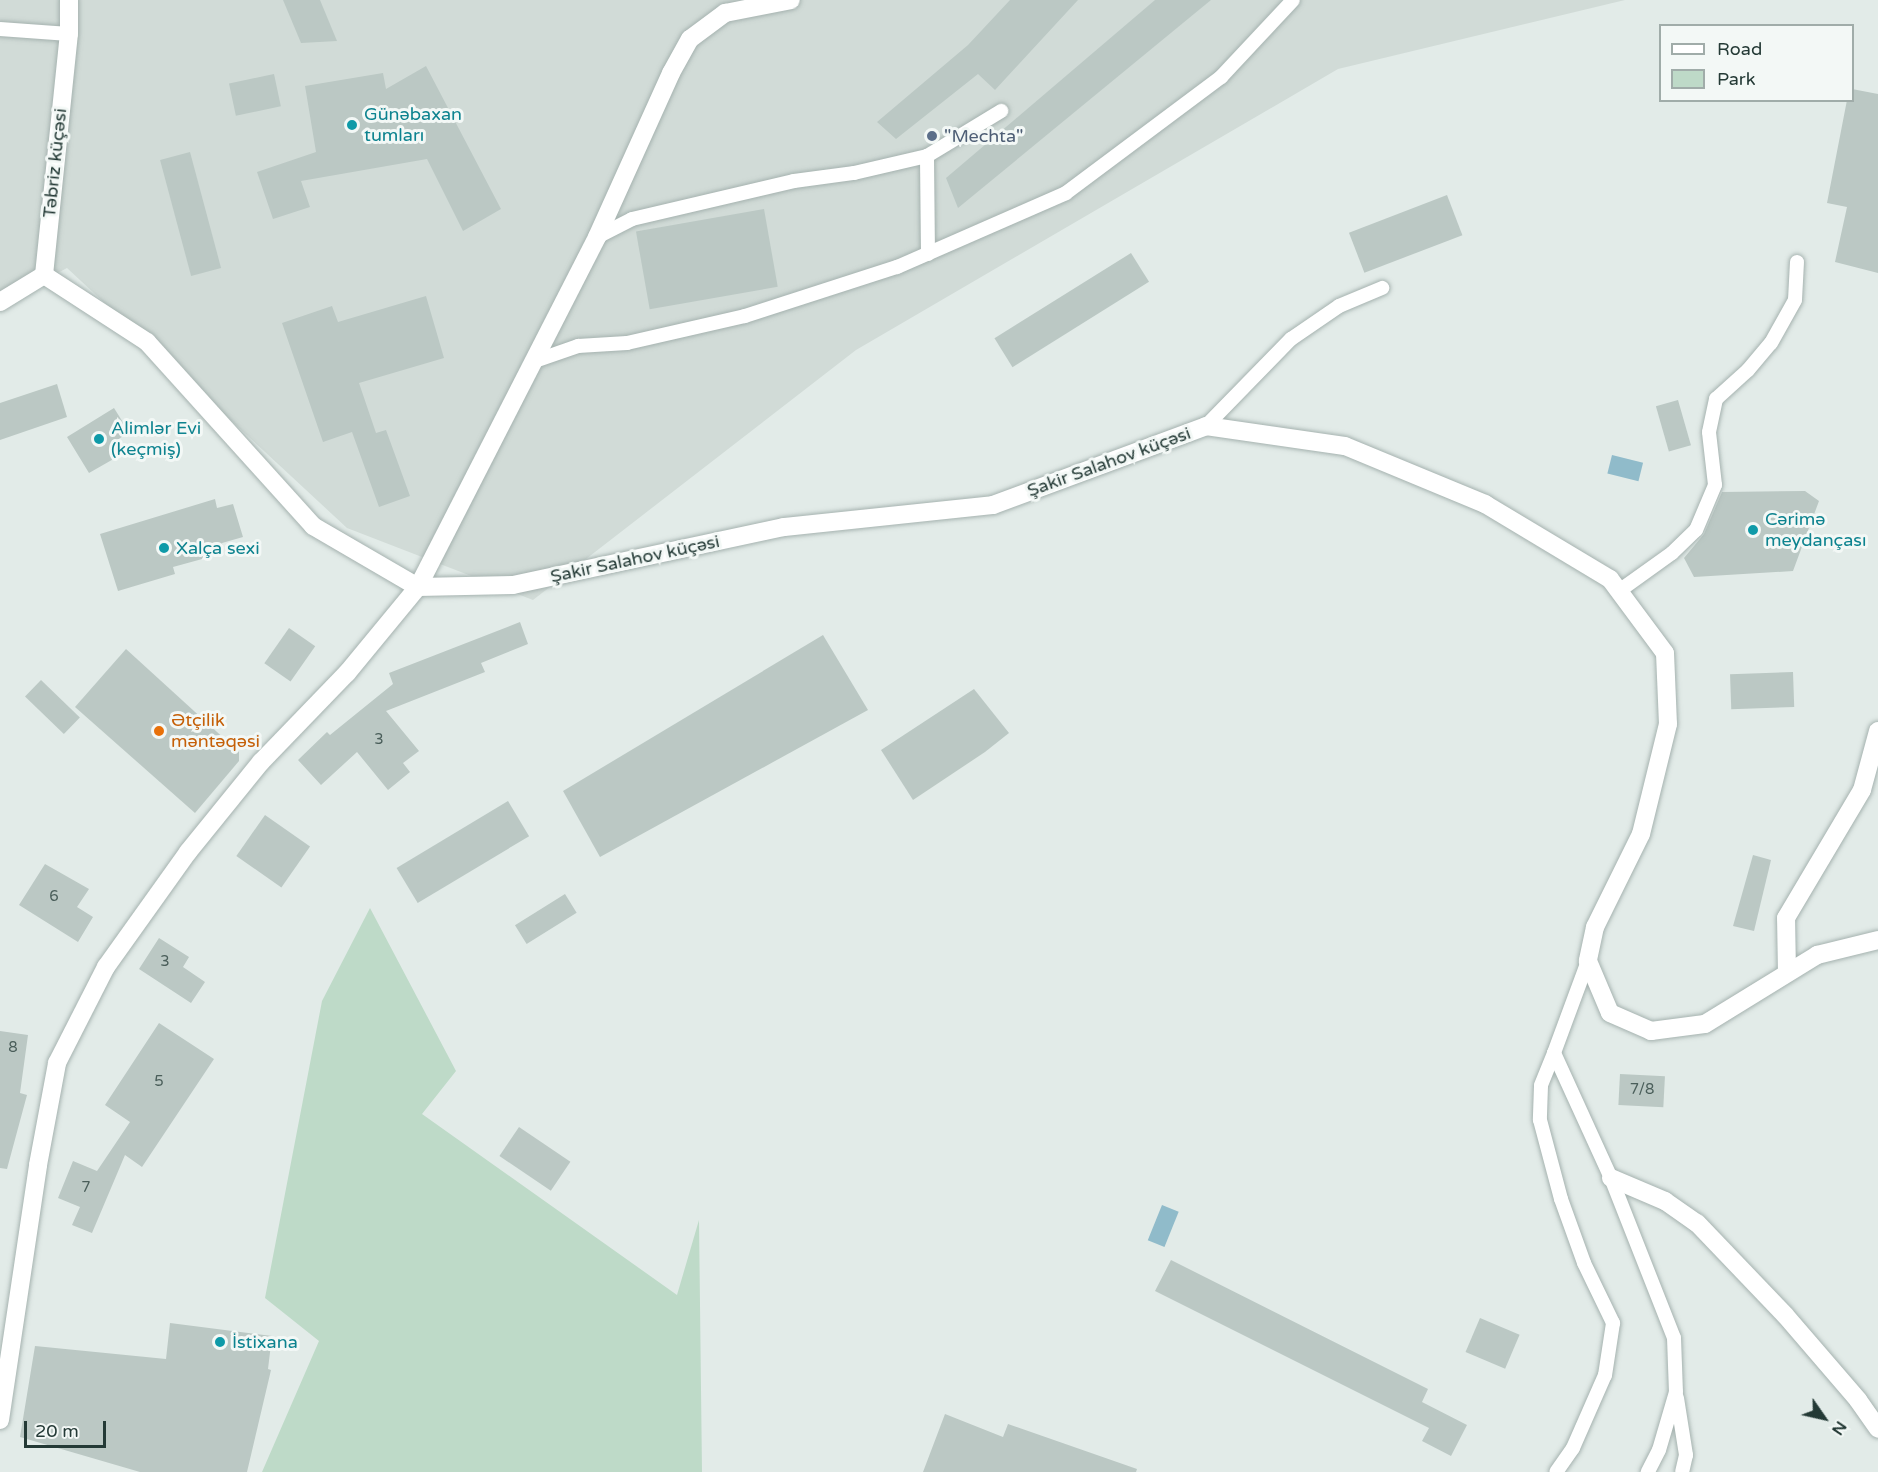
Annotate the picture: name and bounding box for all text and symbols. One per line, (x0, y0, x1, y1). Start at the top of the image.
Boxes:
legend (1659, 24, 1854, 102)
text: Road (1717, 38, 1762, 60)
text: Park (1717, 68, 1755, 90)
place label: Günəbaxan tumları (364, 104, 462, 146)
street label: Təbriz küçəsi (39, 107, 71, 219)
marker: Günəbaxan tumları (345, 118, 359, 132)
place label: "Mechta" (944, 125, 1023, 147)
marker: "Mechta" (925, 129, 939, 143)
place label: Alimlər Evi (keçmiş) (111, 418, 201, 460)
street label: Şakir Salahov küçəsi (1024, 422, 1194, 502)
marker: Alimlər Evi (keçmiş) (92, 432, 106, 446)
place label: Cərimə meydançası (1765, 509, 1866, 552)
marker: Cərimə meydançası (1746, 523, 1760, 537)
street label: Şakir Salahov küçəsi (548, 531, 722, 587)
place label: Xalça sexi (176, 537, 260, 559)
marker: Xalça sexi (157, 541, 171, 555)
place label: Ətçilik məntəqəsi (171, 710, 260, 752)
marker: Ətçilik məntəqəsi (152, 724, 166, 738)
house number: 3 (374, 731, 384, 749)
house number: 6 (49, 888, 59, 906)
house number: 3 (160, 953, 170, 971)
house number: 8 (8, 1039, 18, 1057)
house number: 5 (154, 1073, 164, 1091)
house number: 7/8 (1630, 1081, 1654, 1099)
house number: 7 (81, 1179, 91, 1197)
place label: İstixana (232, 1331, 298, 1353)
marker: İstixana (213, 1335, 227, 1349)
north arrow (1794, 1388, 1854, 1448)
scale bar (27, 1409, 110, 1447)
text: N (1827, 1417, 1851, 1439)
text: 20 m (35, 1420, 79, 1442)

